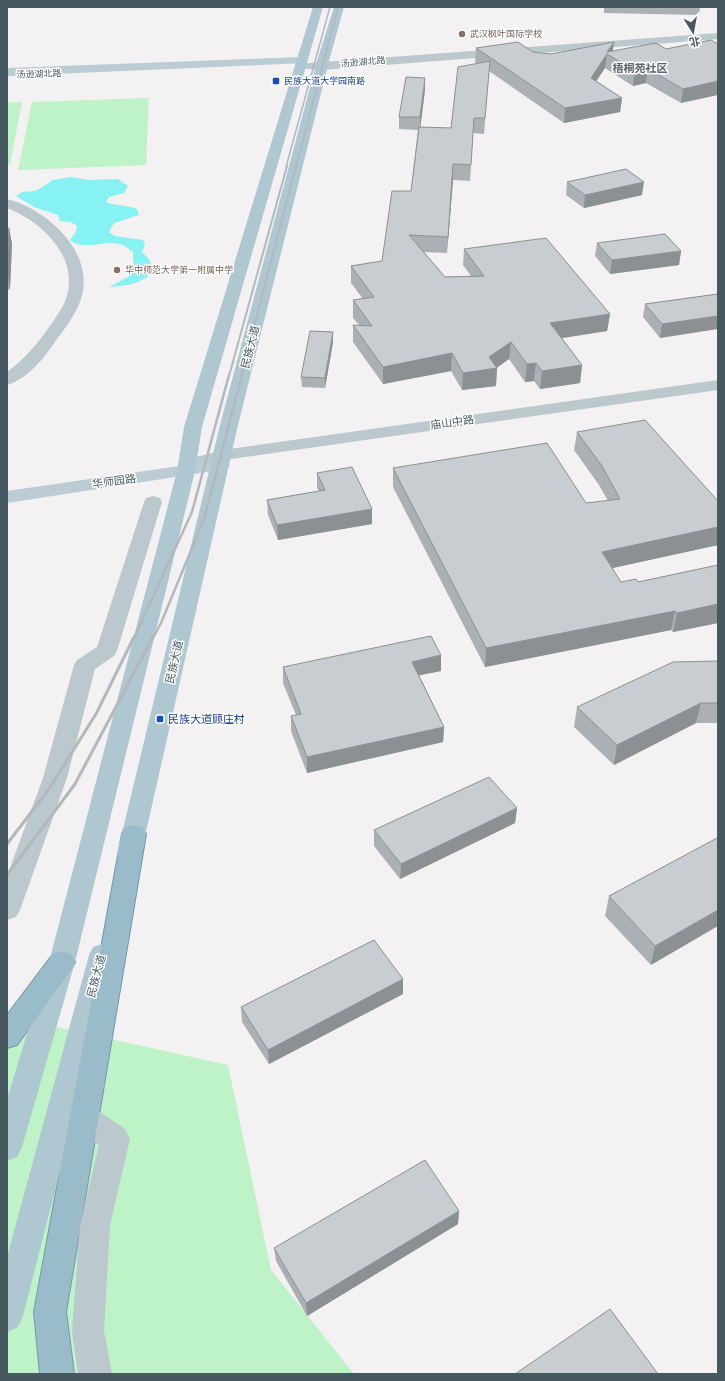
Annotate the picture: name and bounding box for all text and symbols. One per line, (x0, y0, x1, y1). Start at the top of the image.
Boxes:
north arrow (673, 12, 713, 52)
place label: 武汉枫叶国际学校 (470, 28, 543, 39)
marker: 武汉枫叶国际学校 (457, 29, 467, 39)
text: 北 (688, 35, 701, 48)
street label: 汤逊湖北路 (340, 55, 386, 69)
district label: 梧桐苑社区 (613, 62, 668, 74)
street label: 汤逊湖北路 (16, 68, 62, 80)
marker: 民族大道大学园南路 (271, 76, 281, 86)
place label: 民族大道大学园南路 (284, 76, 365, 86)
place label: 华中师范大学第一附属中学 (125, 264, 233, 275)
marker: 华中师范大学第一附属中学 (112, 265, 122, 275)
street label: 民族大道 (239, 324, 261, 370)
street label: 庙山中路 (429, 413, 475, 431)
street label: 华师园路 (91, 472, 137, 490)
street label: 民族大道 (163, 639, 185, 685)
place label: 民族大道顾庄村 (168, 713, 245, 725)
marker: 民族大道顾庄村 (155, 714, 165, 724)
street label: 民族大道 (85, 953, 107, 999)

